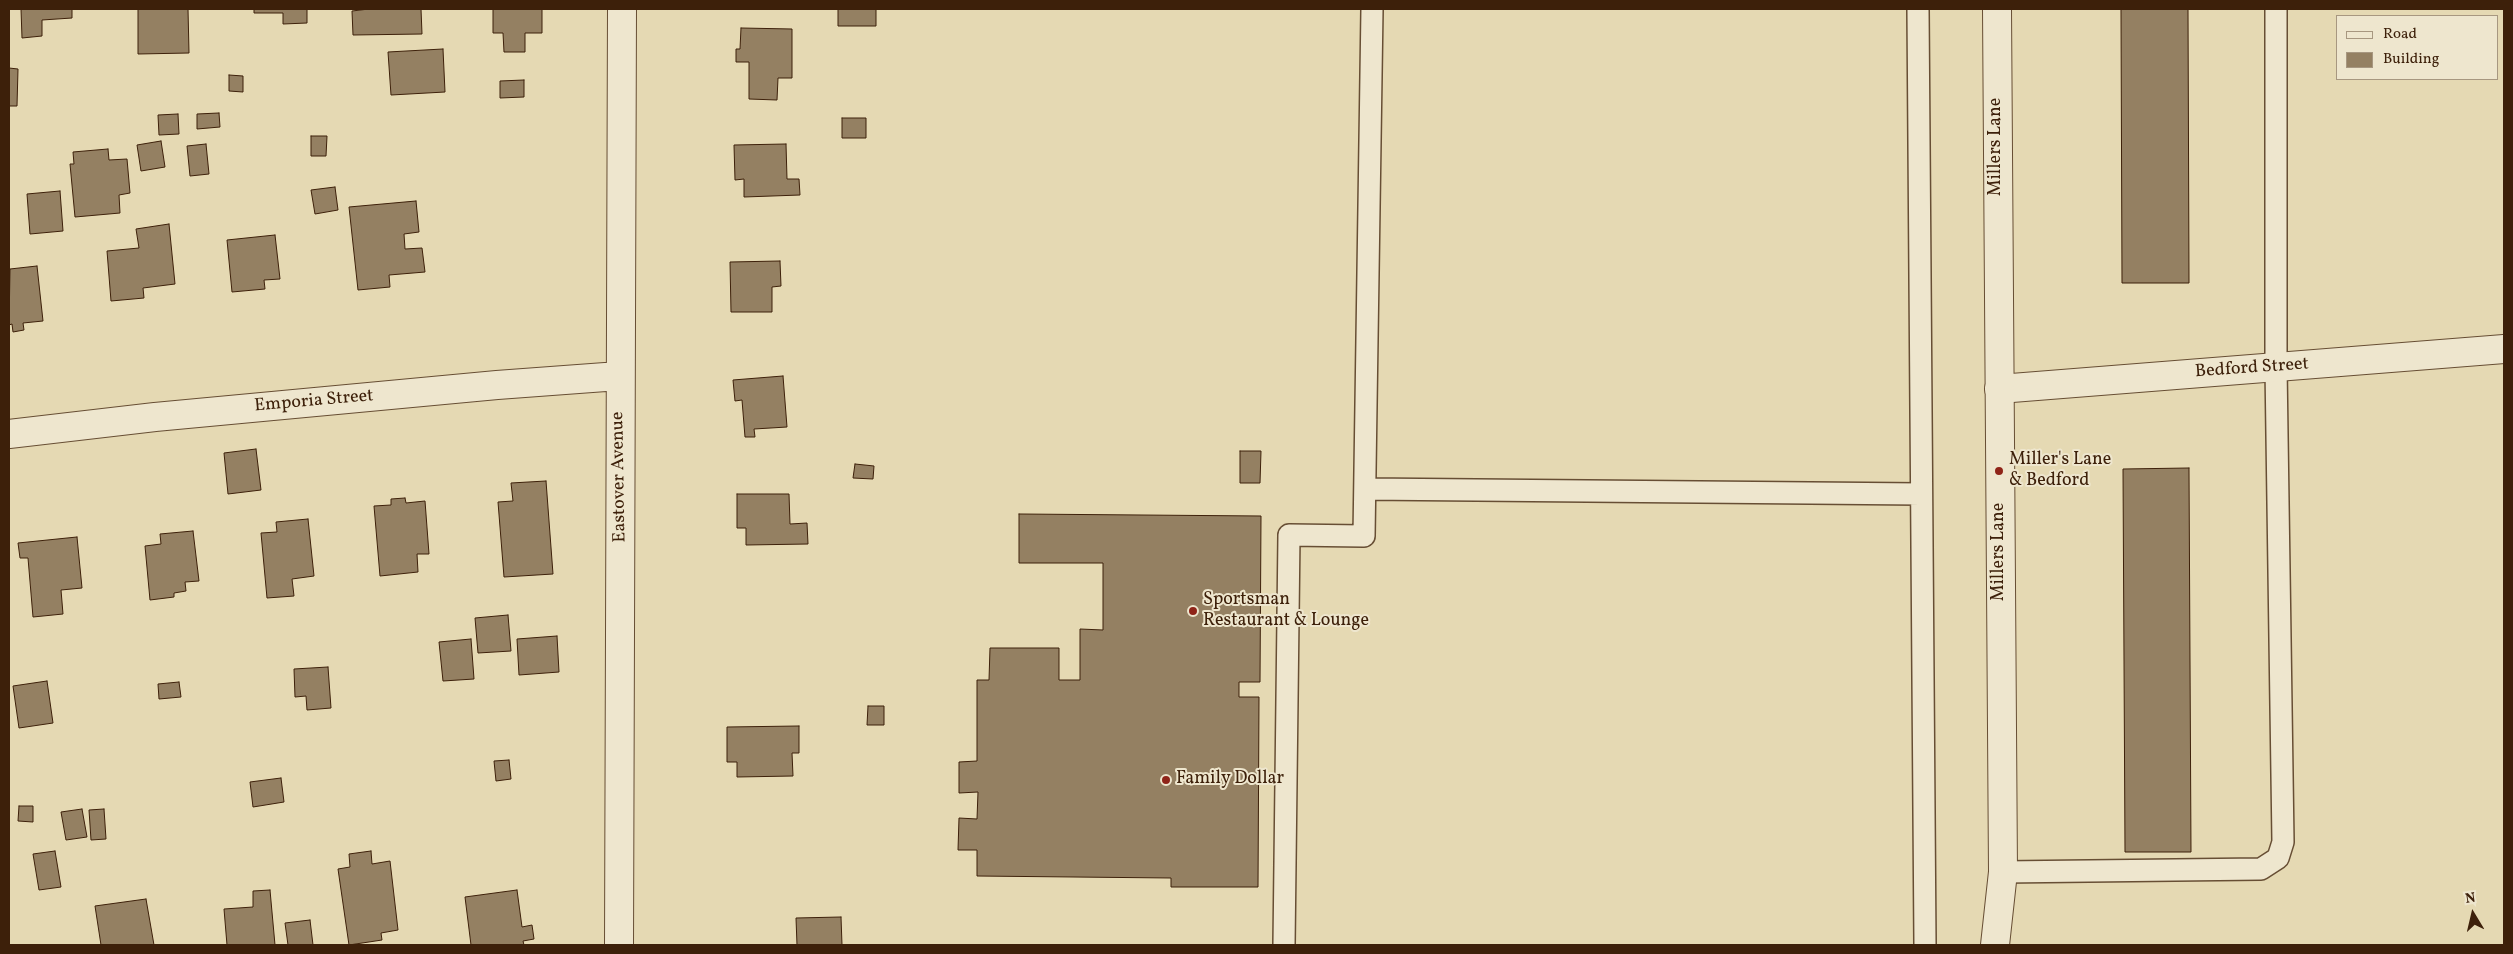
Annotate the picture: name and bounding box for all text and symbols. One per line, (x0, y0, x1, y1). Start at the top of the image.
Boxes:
legend (2336, 15, 2498, 80)
text: Road (2383, 24, 2417, 45)
text: Building (2383, 49, 2439, 70)
street label: Millers Lane (1986, 98, 2008, 196)
street label: Bedford Street (2194, 354, 2310, 384)
street label: Emporia Street (254, 386, 374, 418)
street label: Eastover Avenue (608, 411, 632, 543)
place label: Miller's Lane & Bedford (2009, 450, 2111, 492)
marker: Miller's Lane & Bedford (1993, 465, 2005, 477)
street label: Millers Lane (1989, 503, 2011, 601)
place label: Sportsman Restaurant & Lounge (1203, 590, 1369, 632)
marker: Sportsman Restaurant & Lounge (1187, 605, 1199, 617)
place label: Family Dollar (1176, 769, 1284, 791)
marker: Family Dollar (1160, 774, 1172, 786)
north arrow (2448, 889, 2498, 939)
text: N (2464, 889, 2477, 909)

